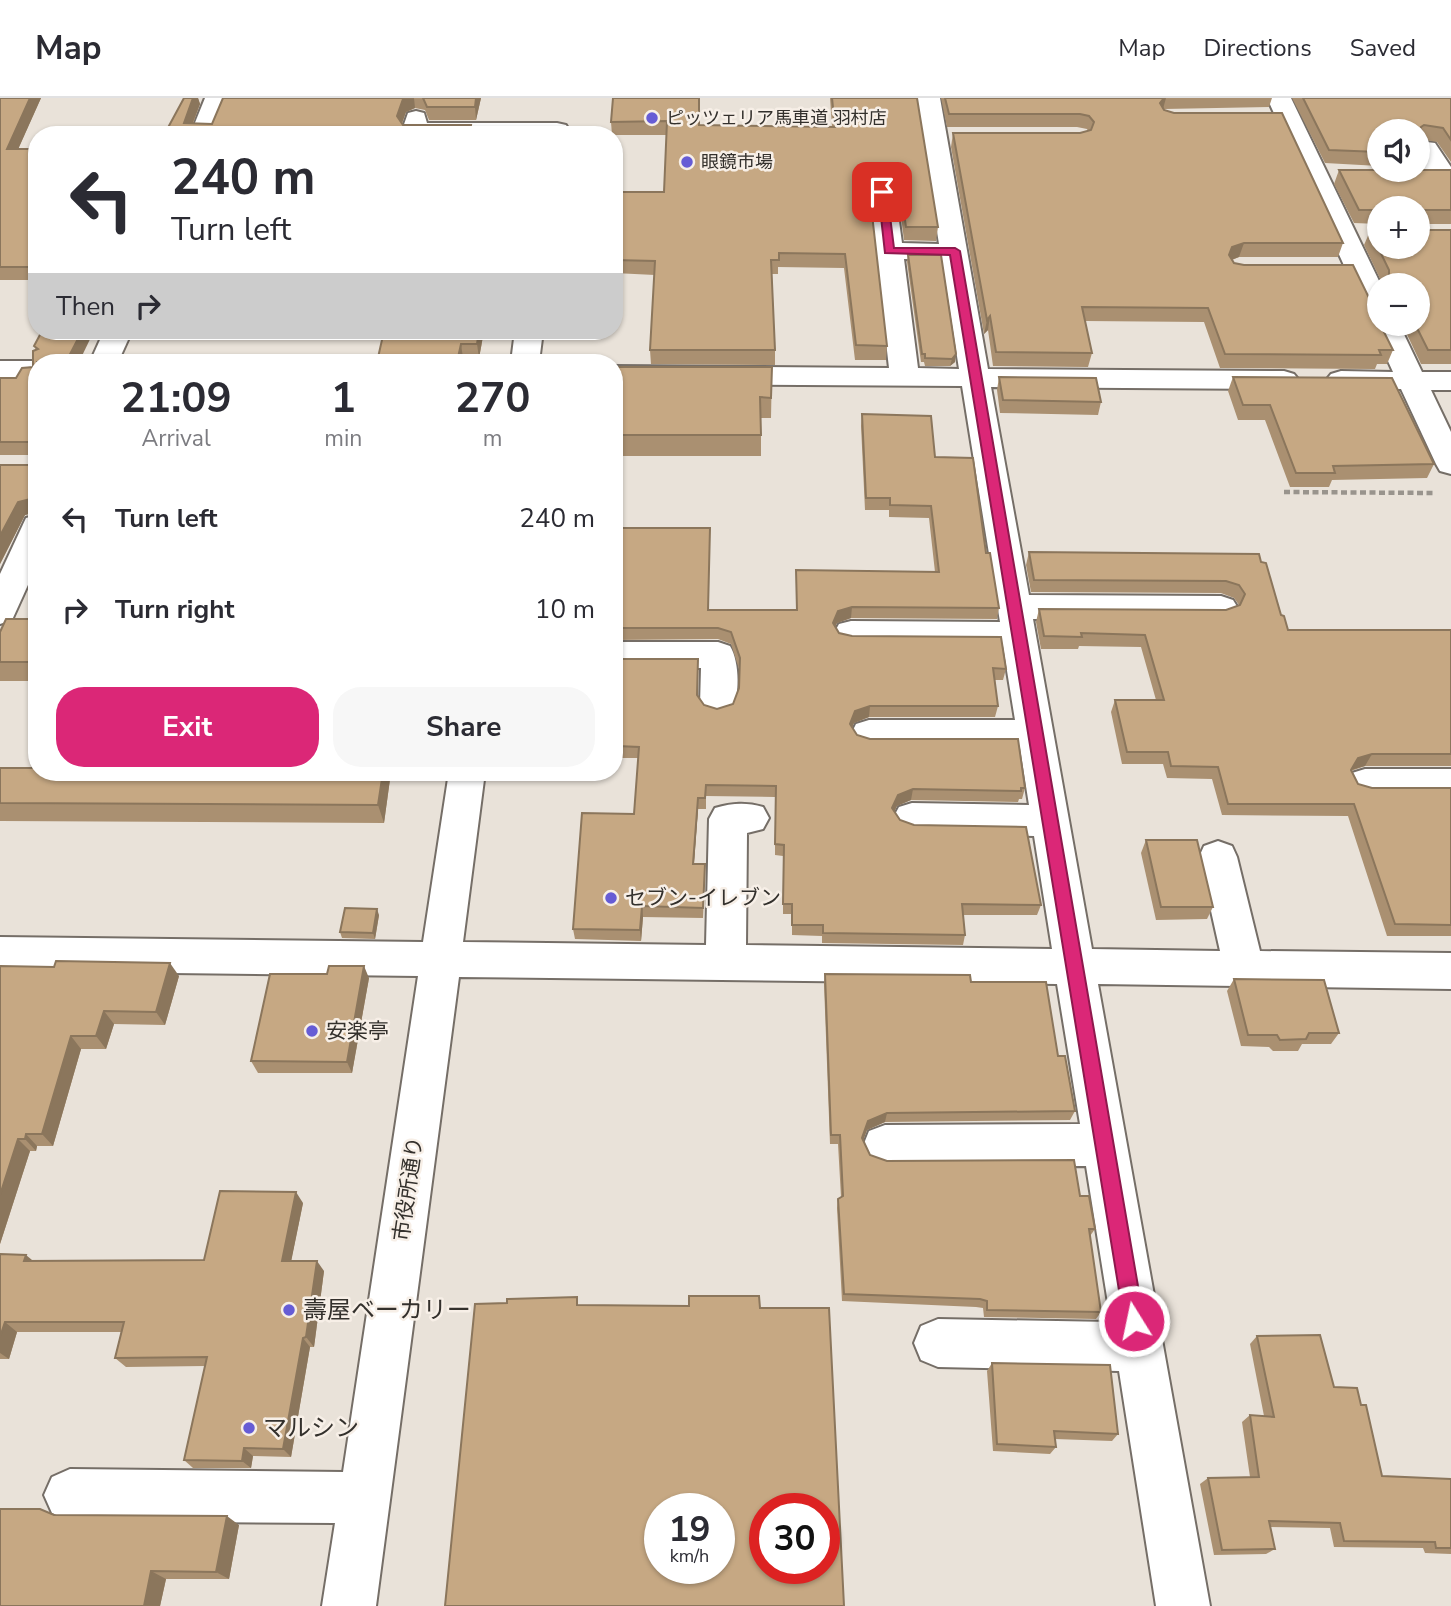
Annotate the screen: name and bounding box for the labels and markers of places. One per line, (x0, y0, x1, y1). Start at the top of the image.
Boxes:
place label: ピッツェリア馬車道 羽村店 (666, 106, 887, 130)
marker: ピッツェリア馬車道 羽村店 (644, 110, 660, 126)
place label: 眼鏡市場 (701, 150, 773, 174)
marker: 眼鏡市場 (679, 154, 695, 170)
pin (852, 162, 912, 222)
place label: セブン-イレブン (625, 884, 781, 912)
marker: セブン-イレブン (603, 890, 619, 906)
place label: 安楽亭 (326, 1017, 389, 1045)
marker: 安楽亭 (304, 1023, 320, 1039)
place label: 壽屋ベーカリー (303, 1294, 471, 1326)
marker: 壽屋ベーカリー (281, 1302, 297, 1318)
place label: マルシン (263, 1412, 359, 1444)
marker: マルシン (241, 1420, 257, 1436)

